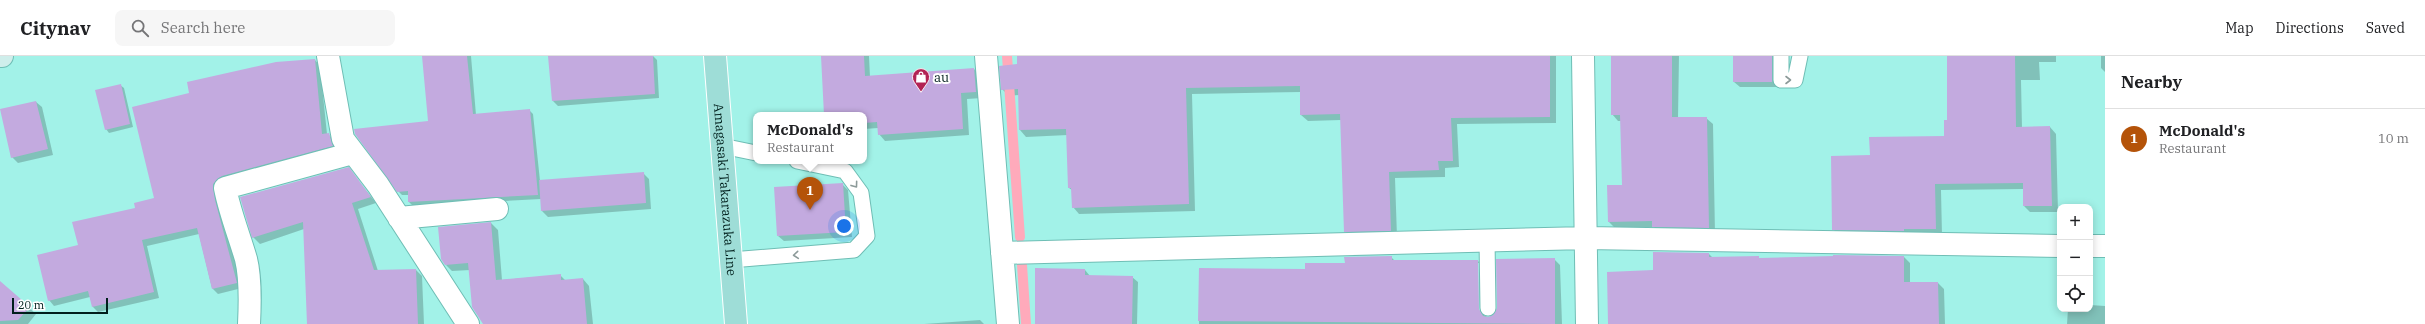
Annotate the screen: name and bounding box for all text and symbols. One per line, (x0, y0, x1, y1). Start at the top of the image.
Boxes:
search box (115, 10, 395, 46)
text: Citynav (20, 16, 91, 40)
icon: search (129, 17, 151, 39)
text: Search here (161, 18, 245, 37)
text: Map (2225, 19, 2254, 37)
text: Directions (2276, 19, 2344, 37)
text: Saved (2366, 19, 2405, 37)
shop icon: au (911, 67, 931, 92)
place label: au (934, 69, 949, 86)
text: Nearby (2121, 71, 2182, 93)
one-way arrow (1785, 76, 1791, 84)
street label: Amagasaki Takarazuka Line (710, 103, 741, 276)
popup (753, 112, 867, 164)
text: McDonald's (767, 120, 853, 139)
text: McDonald's (2159, 121, 2245, 140)
text: 1 (2130, 130, 2138, 147)
text: 10 m (2378, 130, 2409, 147)
text: Restaurant (767, 139, 834, 156)
text: Restaurant (2159, 140, 2226, 157)
pin: 1 (797, 177, 823, 210)
one-way arrow (851, 181, 858, 188)
map controls (2057, 204, 2093, 312)
button: + (2057, 204, 2093, 240)
your location (834, 216, 854, 236)
button: − (2057, 240, 2093, 276)
one-way arrow (793, 250, 799, 259)
button: locate (2057, 276, 2093, 312)
scale bar (12, 296, 108, 315)
text: 20 m (18, 298, 44, 312)

